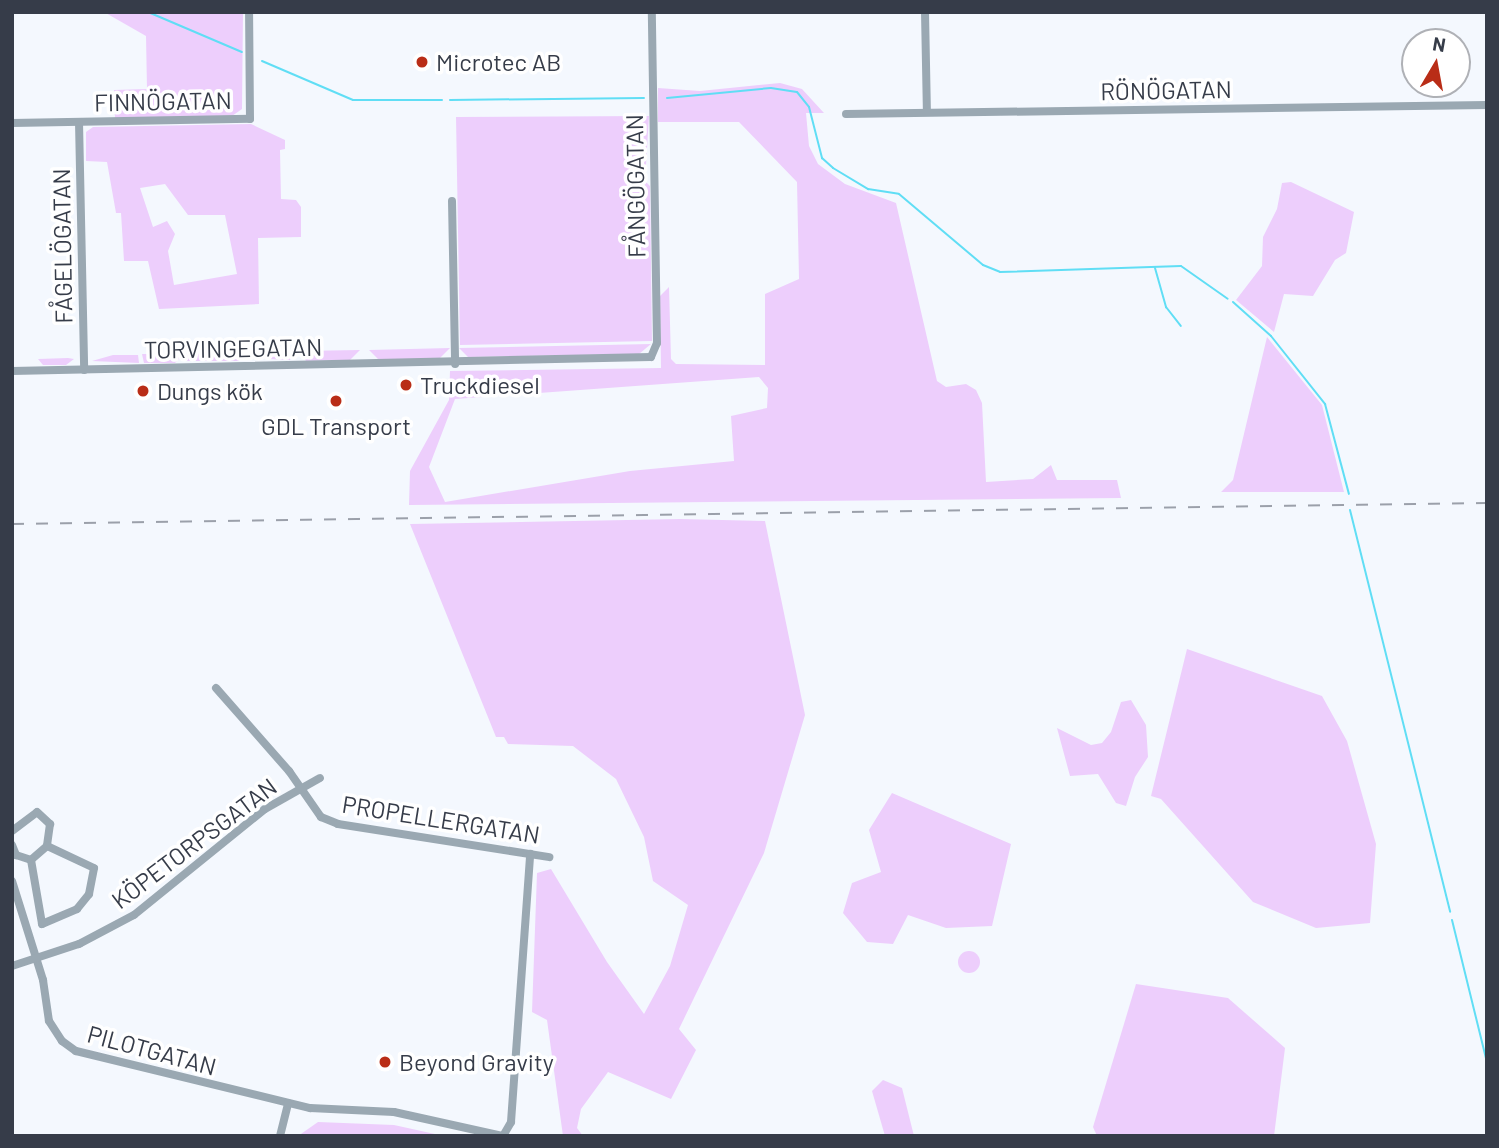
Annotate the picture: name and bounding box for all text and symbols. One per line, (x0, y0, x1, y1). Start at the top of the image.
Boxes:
north arrow (1401, 28, 1471, 98)
text: N (1431, 31, 1448, 56)
place label: Microtec AB (436, 48, 561, 76)
marker: Microtec AB (414, 54, 430, 70)
street label: RÖNÖGATAN (1100, 74, 1232, 106)
street label: FINNÖGATAN (94, 85, 232, 117)
street label: FÅNGÖGATAN (619, 114, 651, 258)
street label: FÅGELÖGATAN (46, 168, 78, 324)
street label: TORVINGEGATAN (144, 332, 322, 364)
place label: Truckdiesel (420, 371, 540, 399)
place label: Dungs kök (157, 377, 263, 405)
marker: Truckdiesel (398, 377, 414, 393)
marker: Dungs kök (135, 383, 151, 399)
marker: GDL Transport (328, 393, 344, 409)
place label: GDL Transport (261, 412, 411, 440)
street label: KÖPETORPSGATAN (106, 772, 282, 914)
street label: PROPELLERGATAN (340, 789, 542, 849)
street label: PILOTGATAN (85, 1019, 219, 1081)
place label: Beyond Gravity (399, 1048, 554, 1076)
marker: Beyond Gravity (377, 1054, 393, 1070)

